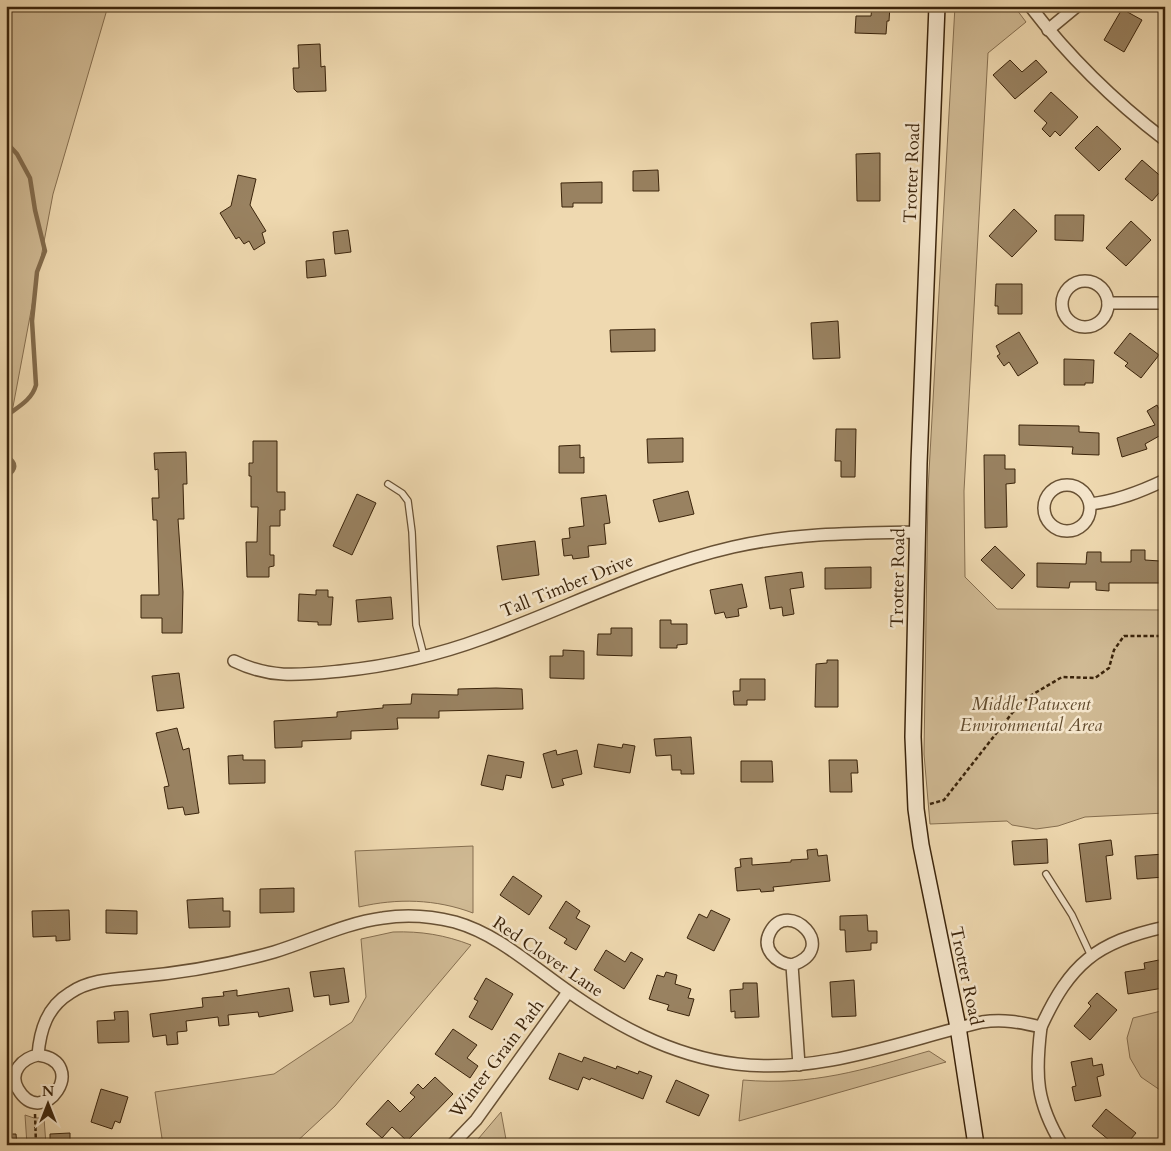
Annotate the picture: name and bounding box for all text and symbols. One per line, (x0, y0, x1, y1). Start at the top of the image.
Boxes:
street label: Trotter Road (898, 122, 926, 223)
street label: Trotter Road (885, 527, 911, 628)
street label: Tall Timber Drive (497, 548, 637, 624)
park label: Middle Patuxent Environmental Area (960, 692, 1102, 738)
street label: Red Clover Lane (488, 911, 608, 1003)
street label: Trotter Road (943, 924, 989, 1028)
street label: Winter Grain Path (443, 994, 550, 1124)
north arrow (22, 1078, 72, 1128)
text: N (42, 1082, 54, 1101)

